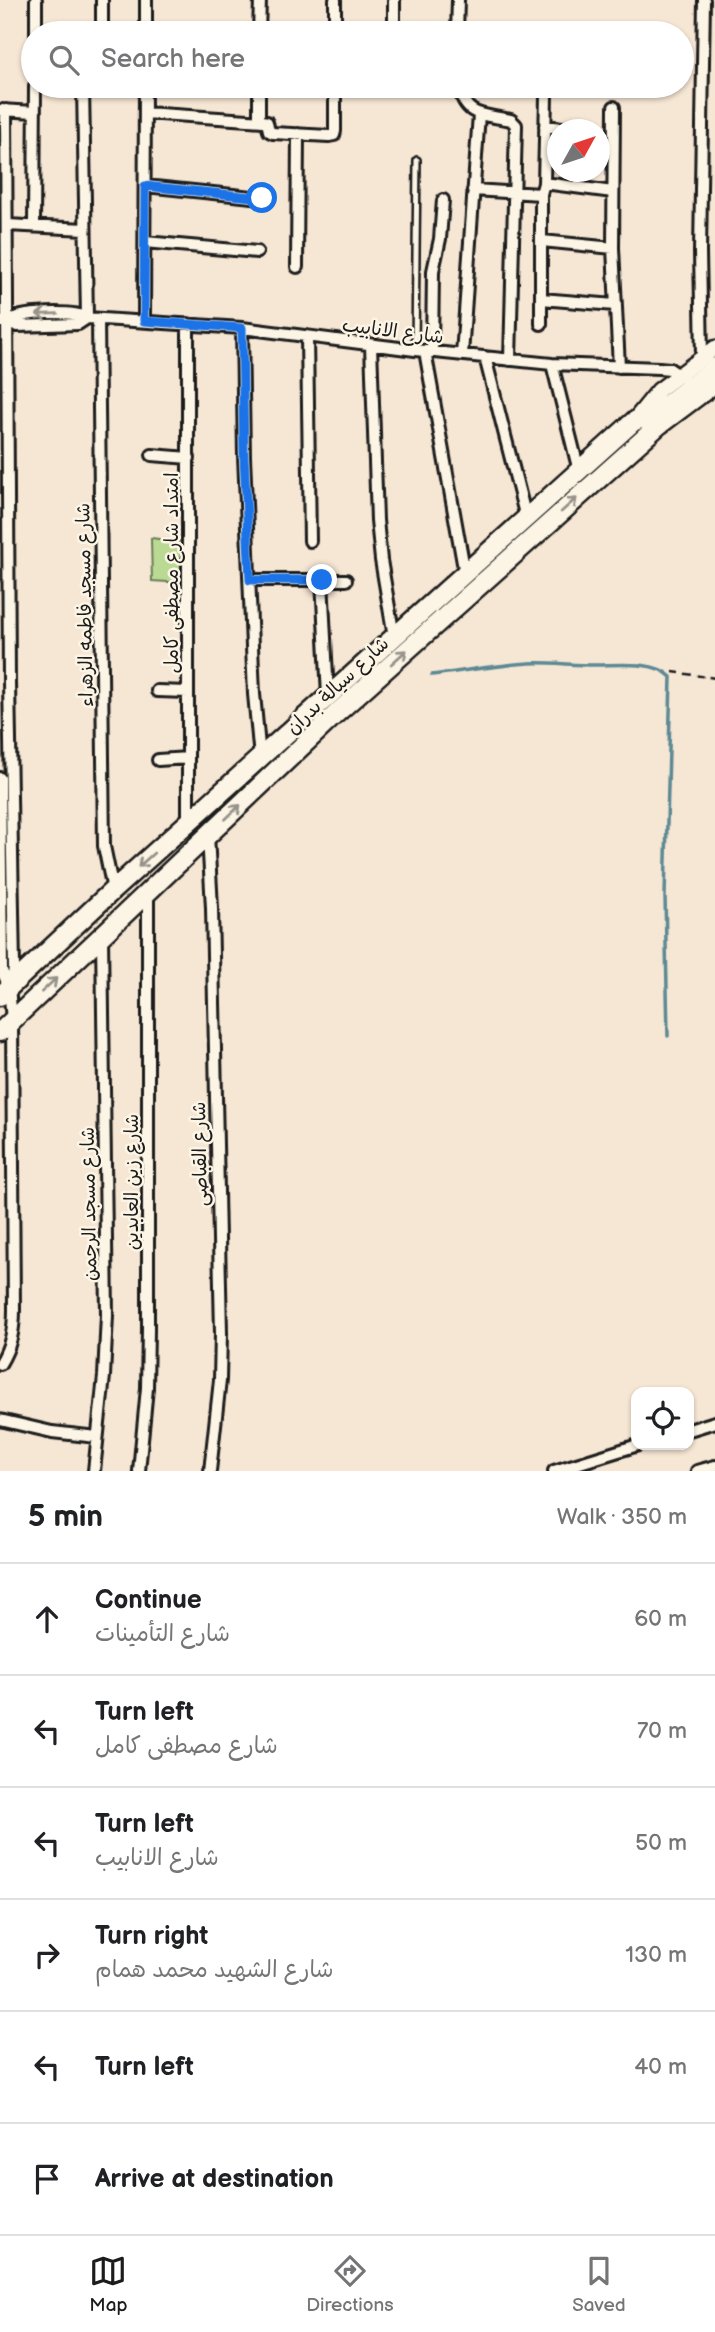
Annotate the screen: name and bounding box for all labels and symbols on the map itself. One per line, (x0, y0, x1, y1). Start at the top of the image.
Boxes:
north arrow (547, 119, 610, 182)
route start (246, 182, 277, 213)
one-way arrow (36, 308, 59, 321)
street label: شارع الانابيب (341, 314, 445, 350)
street label: امتداد شارع مصطفى كامل (161, 472, 185, 674)
one-way arrow (560, 497, 578, 513)
street label: شارع مسجد فاطمه الزهراء (72, 503, 100, 707)
route end (306, 564, 337, 595)
street label: شارع سيالة بدران (282, 633, 395, 740)
one-way arrow (390, 648, 407, 665)
one-way arrow (224, 803, 241, 820)
one-way arrow (137, 852, 155, 868)
one-way arrow (41, 976, 58, 993)
street label: شارع القباصى (188, 1101, 214, 1207)
street label: شارع زين العابدين (121, 1114, 145, 1250)
street label: شارع مسجد الرحمن (77, 1127, 103, 1281)

